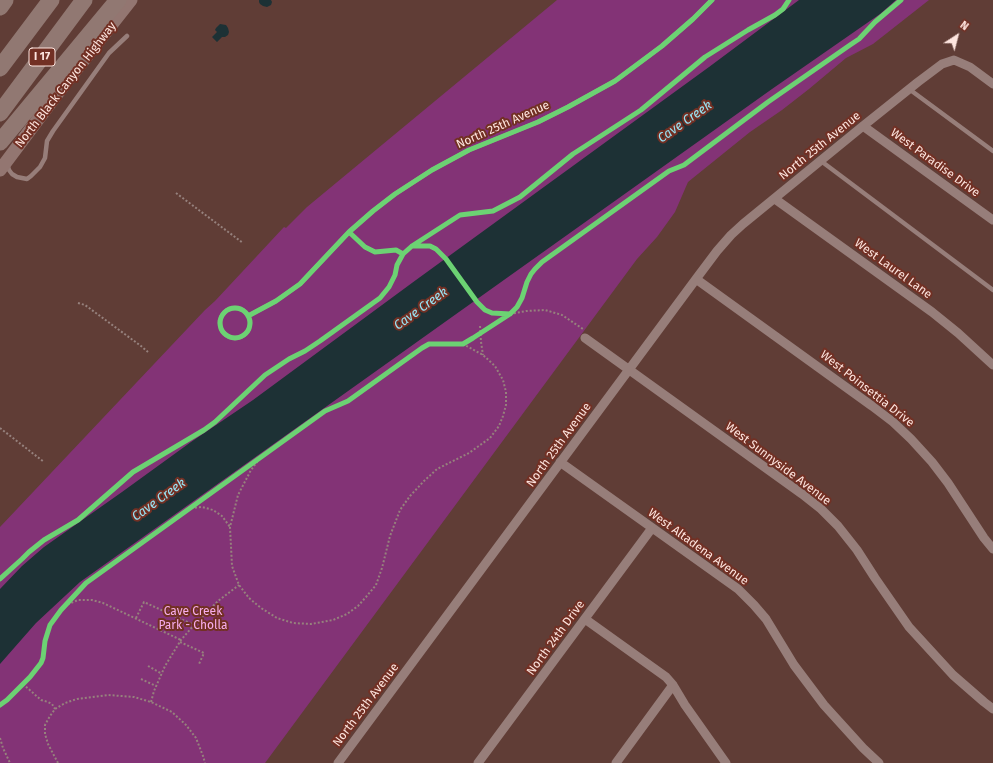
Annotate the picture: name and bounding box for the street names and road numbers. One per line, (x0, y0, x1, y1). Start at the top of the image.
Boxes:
street label: North Black Canyon Highway (12, 19, 120, 151)
road number: I 17 (29, 48, 55, 66)
street label: North 25th Avenue (454, 98, 552, 152)
street label: North 25th Avenue (776, 109, 864, 183)
street label: West Paradise Drive (887, 126, 983, 200)
street label: West Laurel Lane (851, 236, 935, 302)
street label: West Poinsettia Drive (817, 348, 917, 430)
street label: North 25th Avenue (524, 400, 594, 490)
street label: West Sunnyside Avenue (722, 420, 834, 508)
street label: West Altadena Avenue (645, 506, 751, 588)
street label: North 24th Drive (524, 598, 588, 678)
street label: North 25th Avenue (330, 660, 402, 750)

